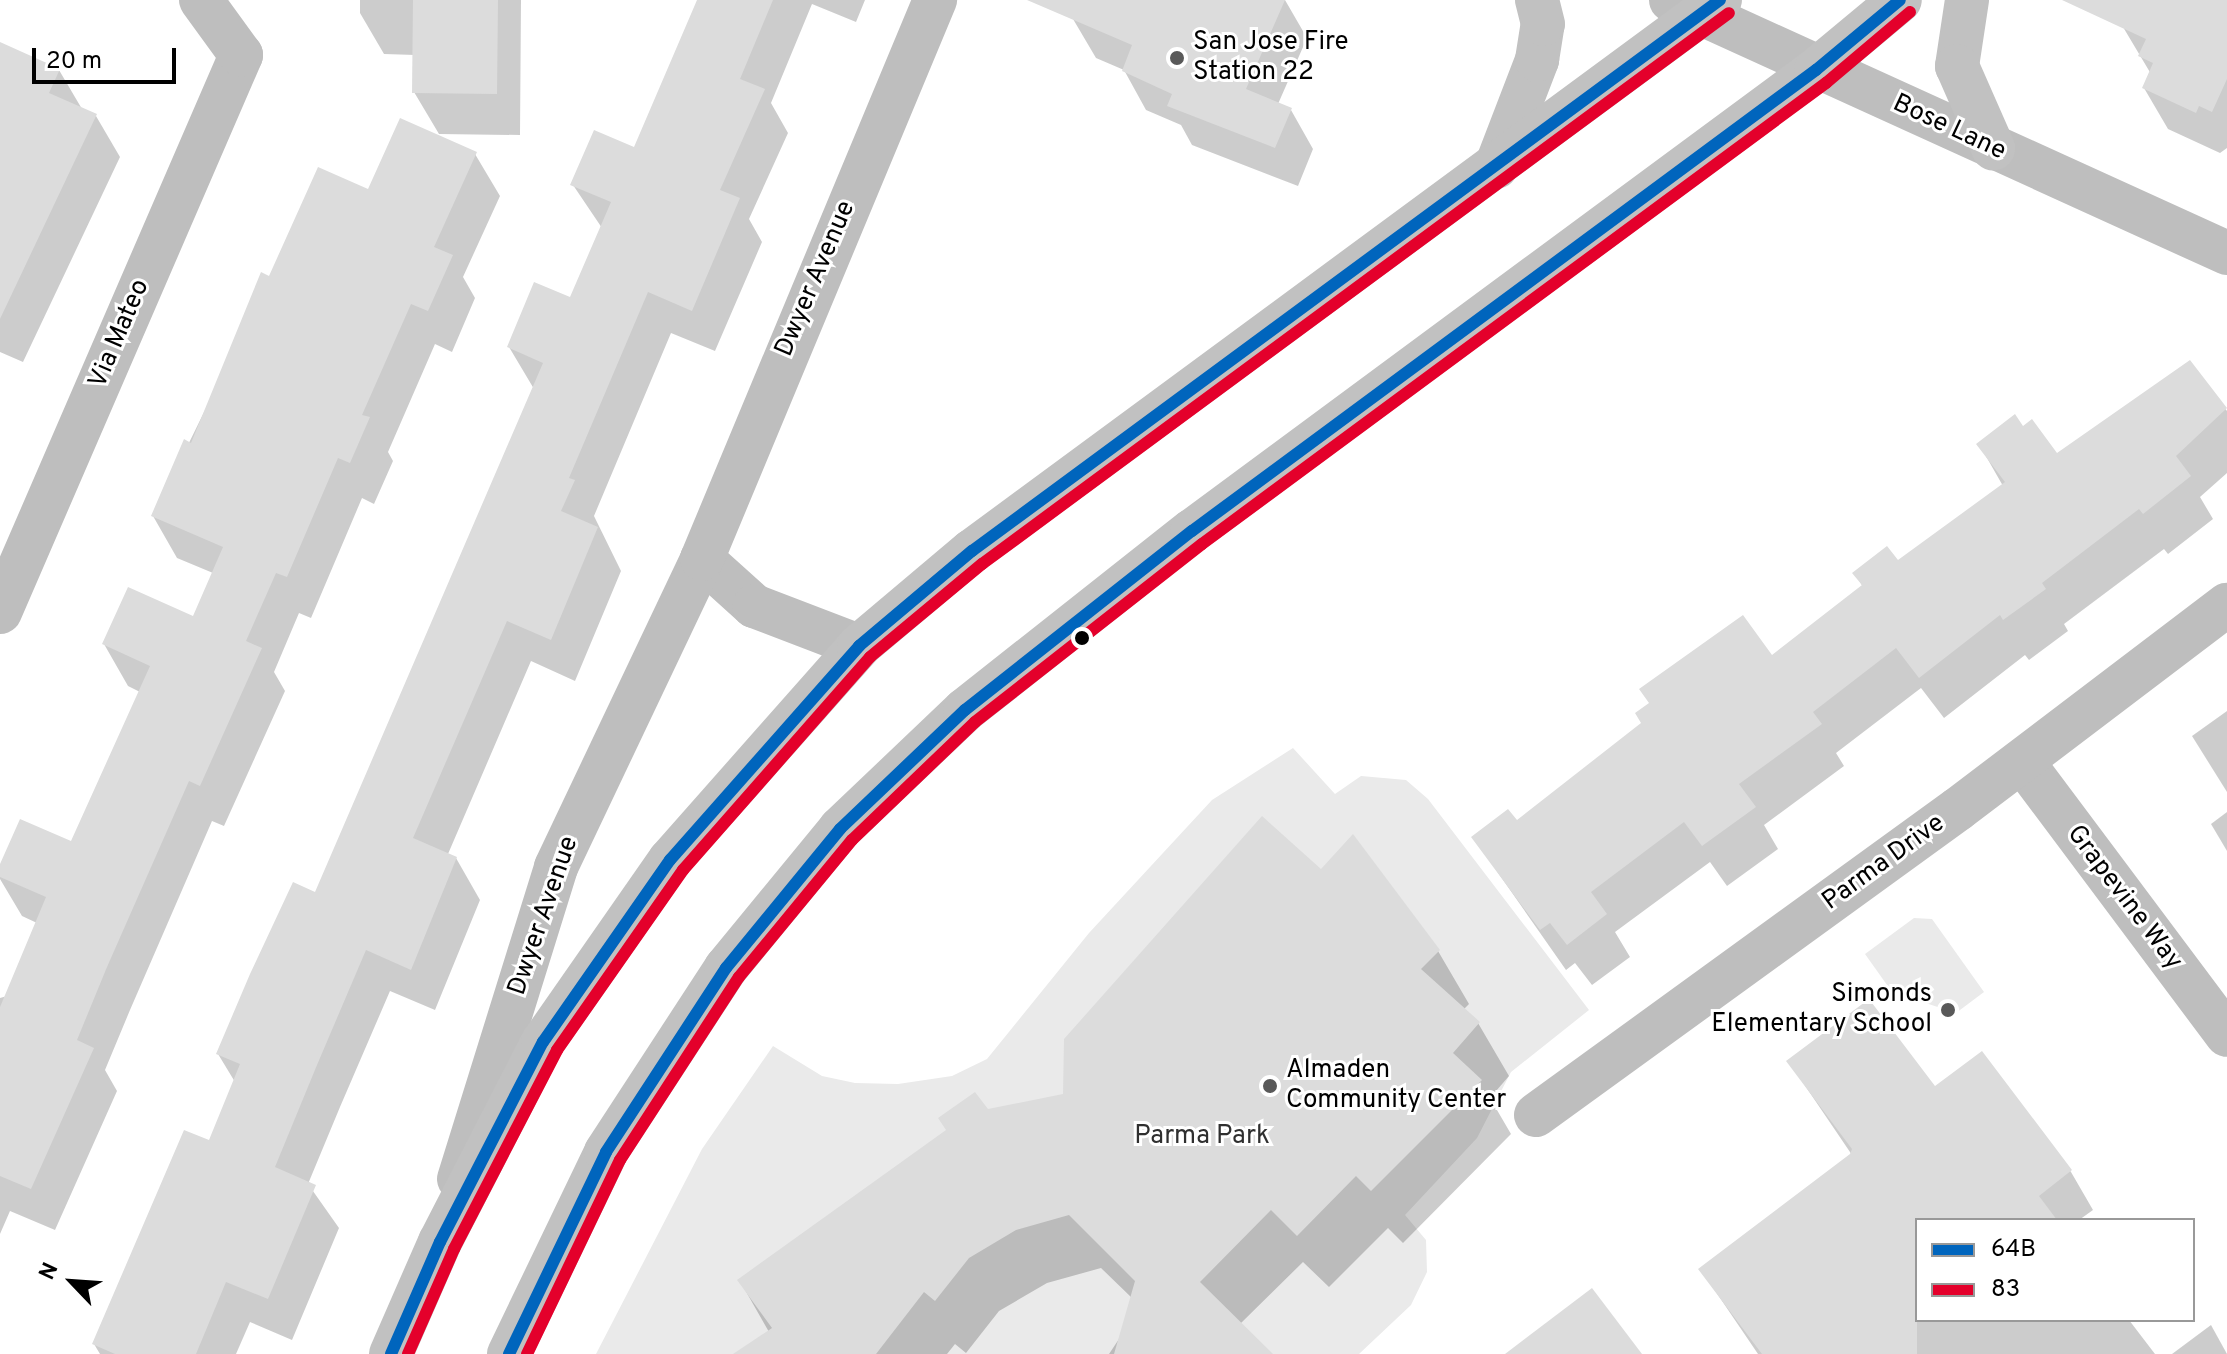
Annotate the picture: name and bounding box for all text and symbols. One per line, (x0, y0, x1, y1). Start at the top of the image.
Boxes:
place label: San Jose Fire Station 22 (1193, 27, 1348, 88)
scale bar (36, 32, 180, 82)
text: 20 m (46, 47, 102, 77)
marker: San Jose Fire Station 22 (1168, 49, 1186, 67)
street label: Bose Lane (1888, 88, 2010, 168)
street label: Dwyer Avenue (769, 196, 863, 362)
street label: Via Mateo (83, 275, 157, 393)
unlabelled marker (1074, 630, 1090, 646)
street label: Parma Drive (1817, 808, 1951, 918)
street label: Grapevine Way (2059, 819, 2189, 977)
street label: Dwyer Avenue (502, 832, 586, 1000)
place label: Simonds Elementary School (1711, 979, 1932, 1040)
marker: Simonds Elementary School (1939, 1001, 1957, 1019)
place label: Almaden Community Center (1286, 1055, 1506, 1116)
marker: Almaden Community Center (1261, 1077, 1279, 1095)
park label: Parma Park (1134, 1121, 1270, 1153)
legend (1915, 1218, 2195, 1322)
text: 64B (1991, 1235, 2036, 1265)
north arrow (32, 1242, 112, 1322)
text: N (34, 1259, 65, 1285)
text: 83 (1991, 1275, 2020, 1305)

